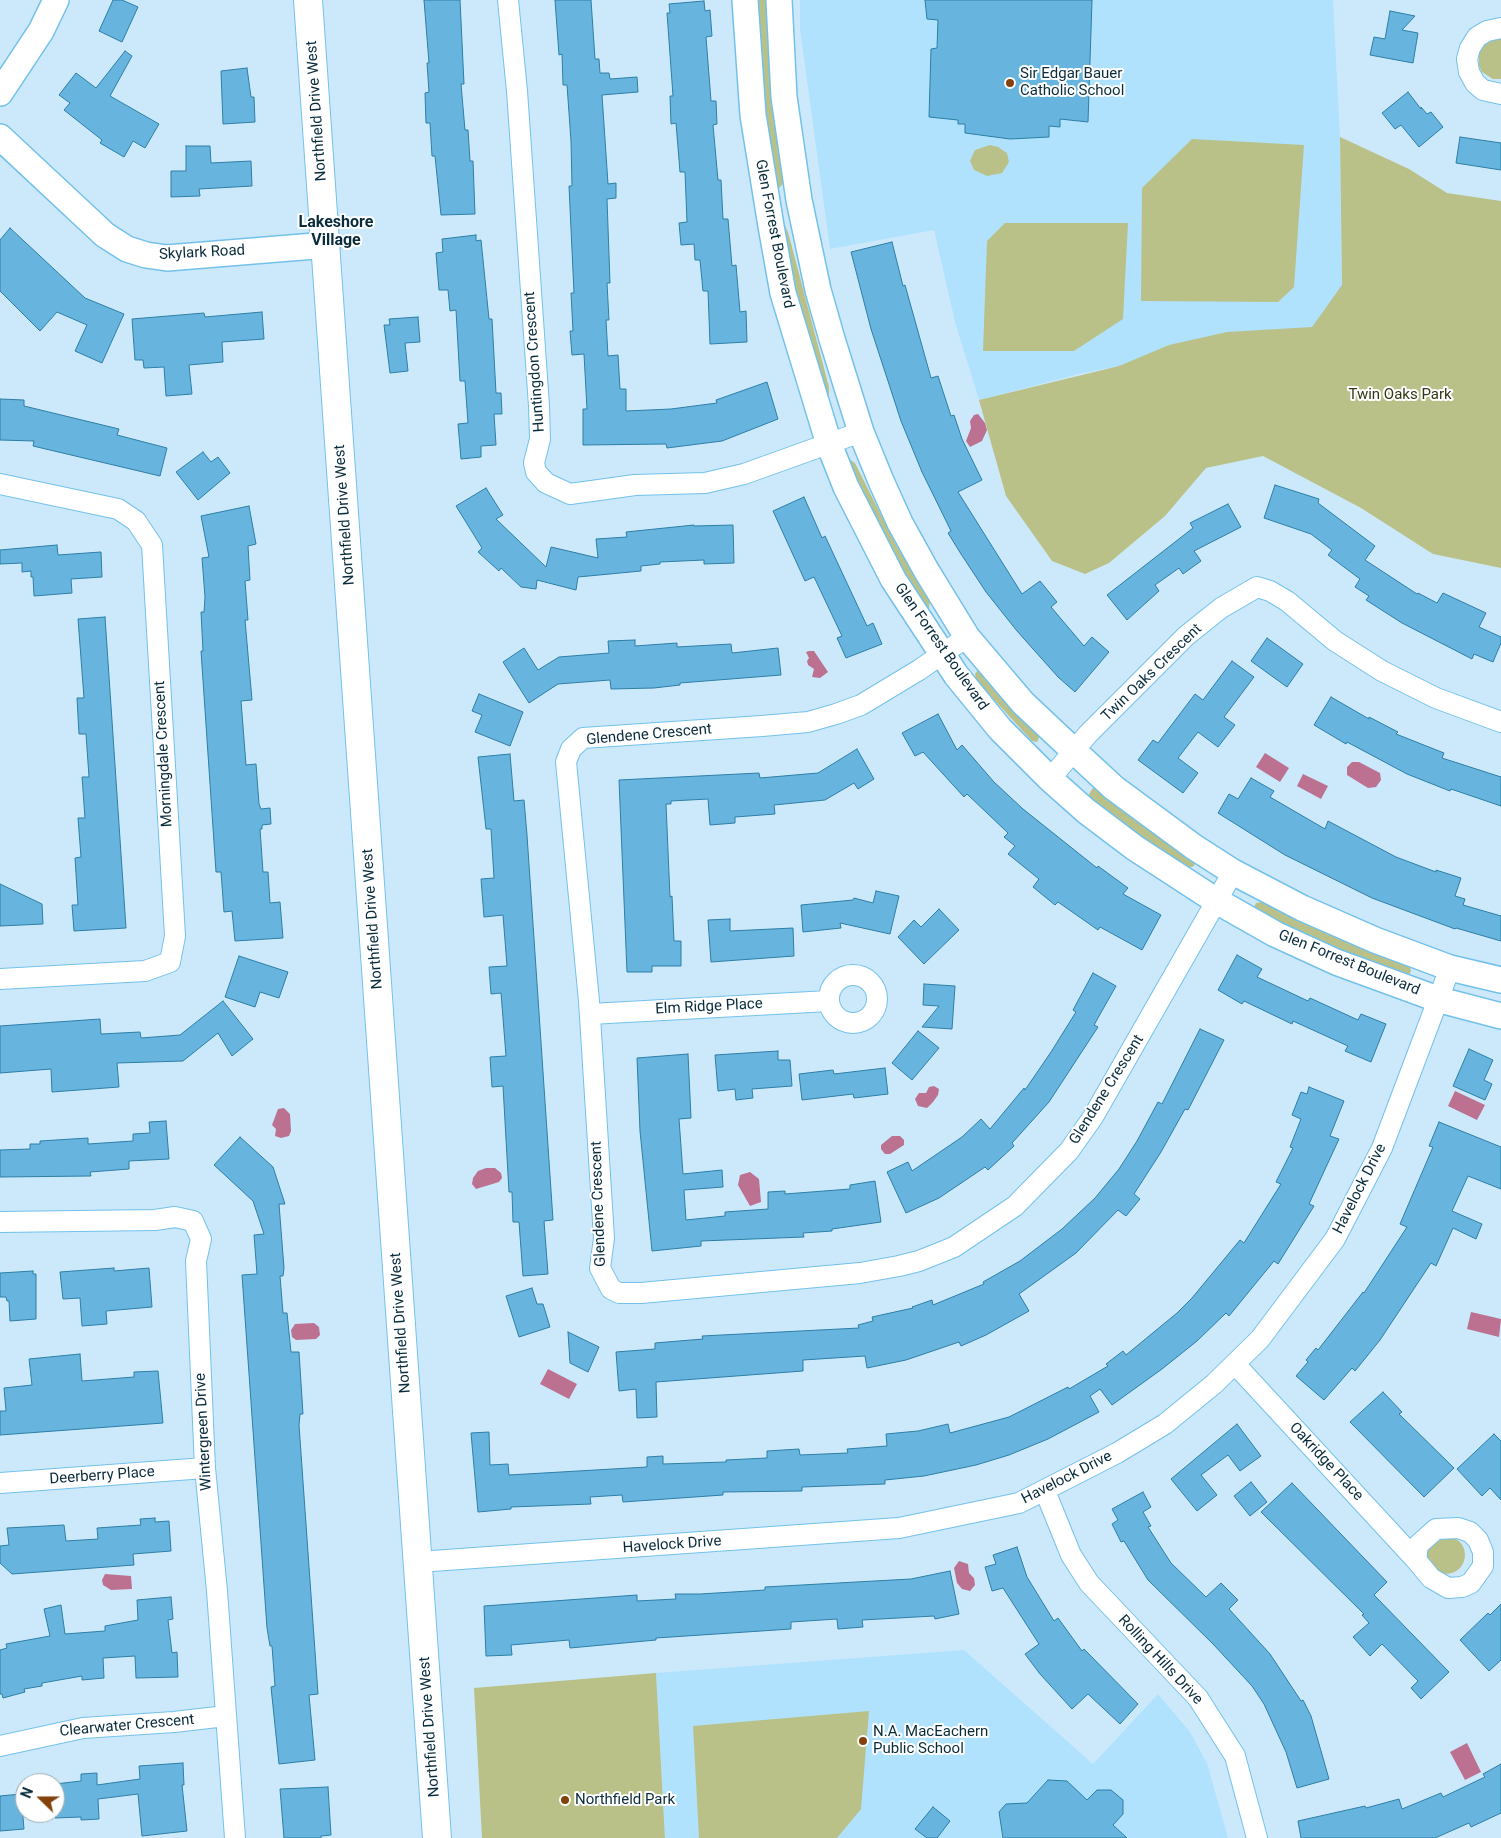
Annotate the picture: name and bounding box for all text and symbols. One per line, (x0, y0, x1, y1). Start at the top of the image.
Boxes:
street label: Northfield Drive West (303, 40, 331, 182)
place label: Sir Edgar Bauer Catholic School (1020, 65, 1124, 100)
marker: Sir Edgar Bauer Catholic School (1004, 77, 1016, 89)
street label: Glen Forrest Boulevard (751, 158, 797, 310)
district label: Lakeshore Village (299, 213, 373, 251)
street label: Skylark Road (158, 242, 246, 264)
street label: Huntingdon Crescent (521, 291, 549, 433)
park label: Twin Oaks Park (1348, 386, 1452, 404)
street label: Northfield Drive West (331, 444, 359, 586)
street label: Glen Forrest Boulevard (890, 580, 992, 714)
street label: Twin Oaks Crescent (1098, 621, 1206, 725)
street label: Morningdale Crescent (151, 680, 177, 828)
street label: Glendene Crescent (586, 721, 712, 749)
street label: Northfield Drive West (359, 848, 387, 990)
street label: Glen Forrest Boulevard (1276, 926, 1422, 1000)
street label: Elm Ridge Place (655, 995, 763, 1019)
street label: Glendene Crescent (1066, 1032, 1148, 1148)
street label: Glendene Crescent (588, 1141, 610, 1267)
street label: Havelock Drive (1330, 1141, 1390, 1237)
street label: Northfield Drive West (387, 1252, 415, 1394)
street label: Wintergreen Drive (192, 1373, 216, 1491)
street label: Oakridge Place (1285, 1419, 1367, 1505)
street label: Havelock Drive (1019, 1448, 1115, 1508)
street label: Deerberry Place (49, 1463, 155, 1489)
street label: Havelock Drive (622, 1533, 722, 1557)
street label: Rolling Hills Drive (1114, 1611, 1206, 1709)
street label: Northfield Drive West (416, 1656, 444, 1798)
street label: Clearwater Crescent (59, 1711, 195, 1741)
place label: N.A. MacEachern Public School (873, 1723, 988, 1758)
marker: N.A. MacEachern Public School (857, 1735, 869, 1747)
north arrow (15, 1773, 65, 1823)
text: N (18, 1785, 36, 1800)
place label: Northfield Park (575, 1791, 675, 1809)
marker: Northfield Park (559, 1794, 571, 1806)

